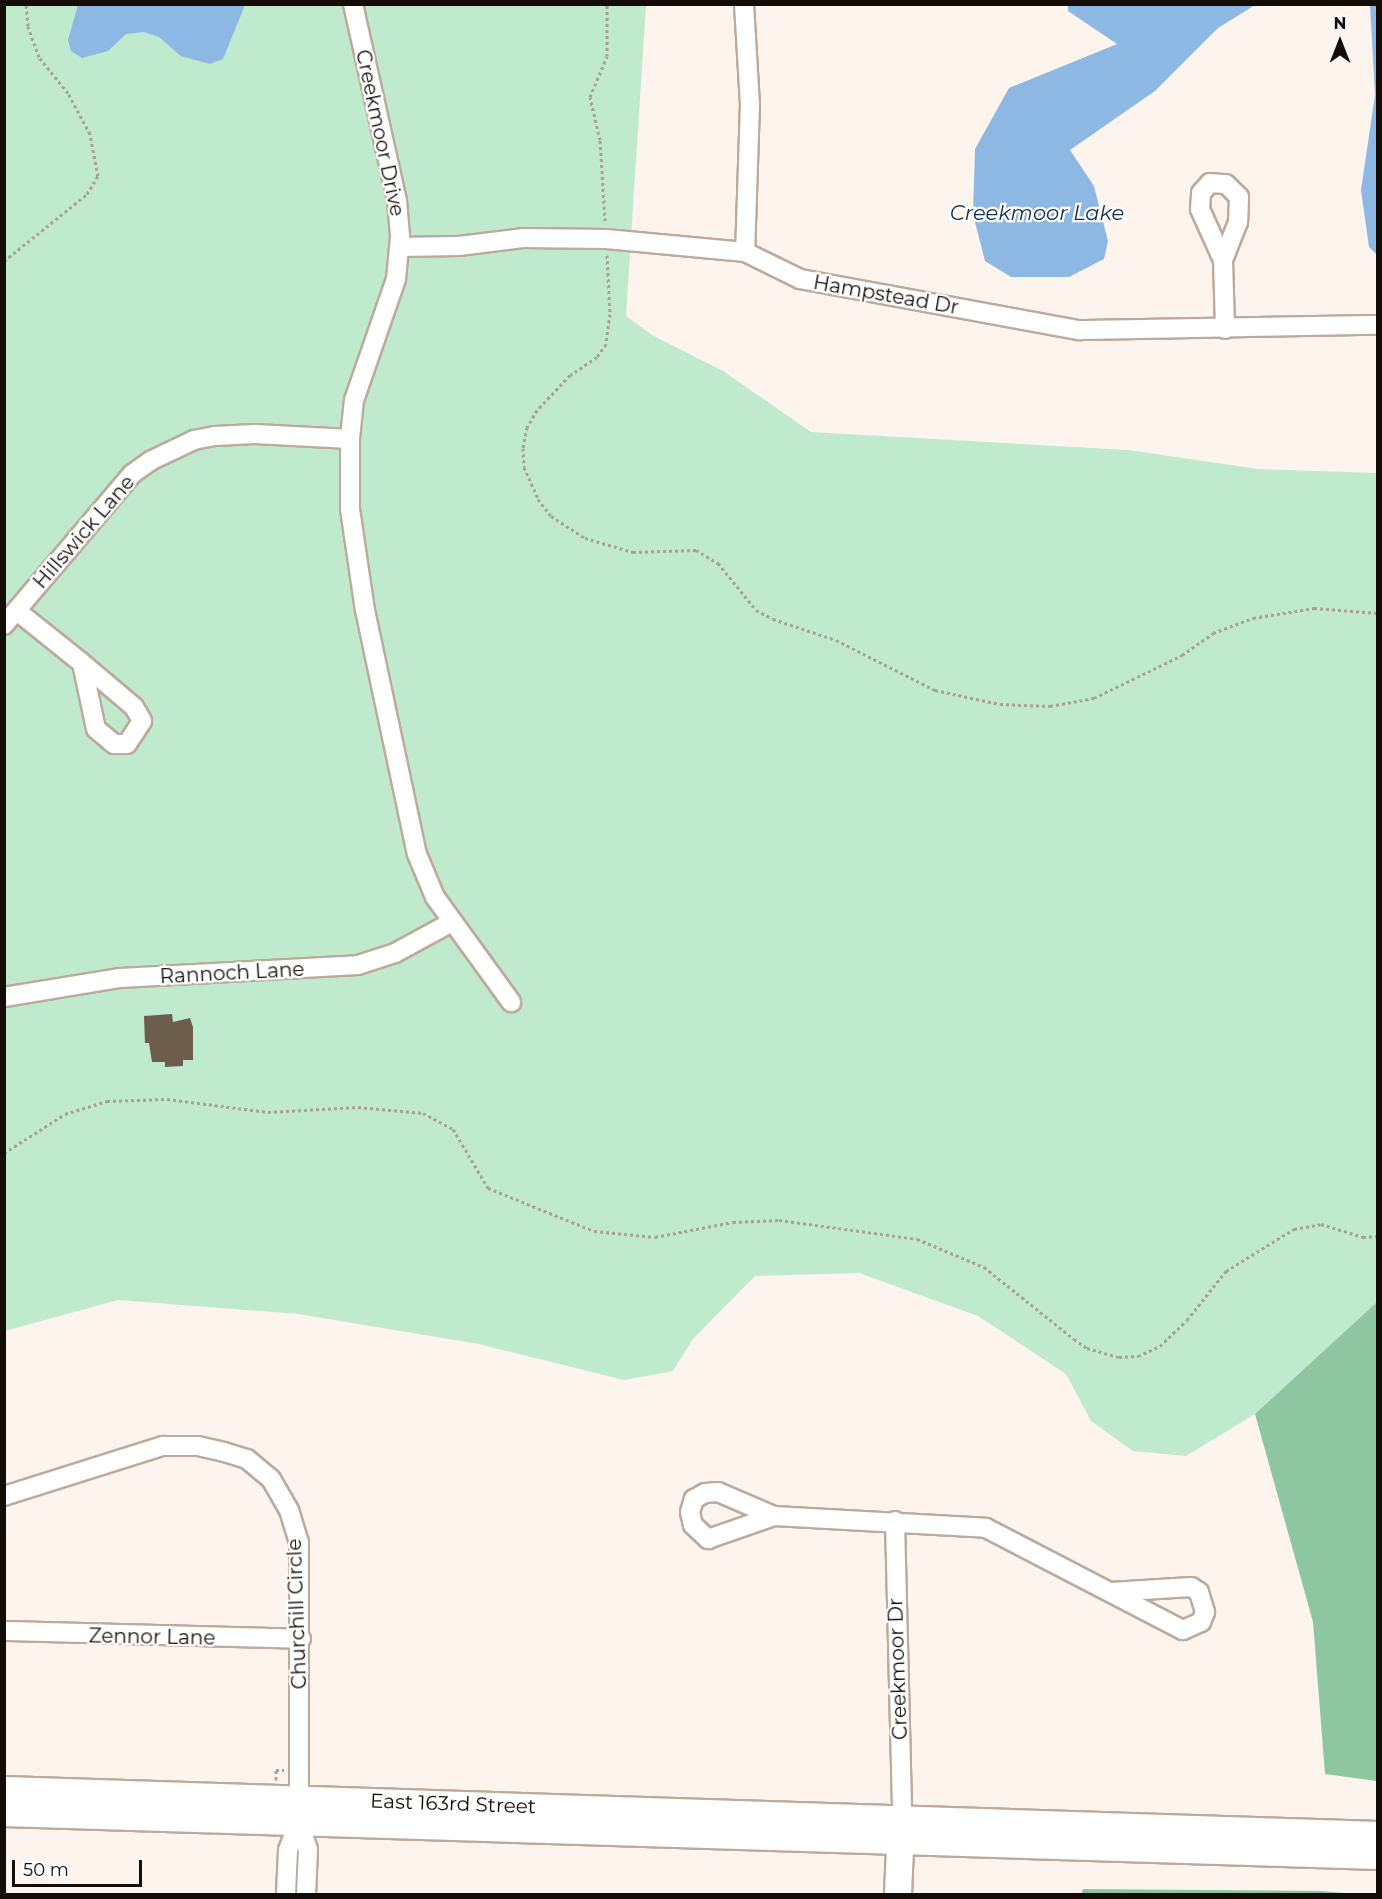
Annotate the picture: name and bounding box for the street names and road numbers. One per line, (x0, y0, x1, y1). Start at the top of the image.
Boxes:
street label: Creekmoor Drive (351, 47, 409, 219)
street label: Hampstead Dr (811, 270, 961, 320)
street label: Hillswick Lane (28, 470, 140, 594)
street label: Rannoch Lane (159, 957, 305, 989)
street label: Churchill Circle (282, 1538, 312, 1690)
street label: Creekmoor Dr (884, 1598, 912, 1740)
street label: Zennor Lane (88, 1624, 216, 1650)
street label: East 163rd Street (370, 1789, 536, 1819)

